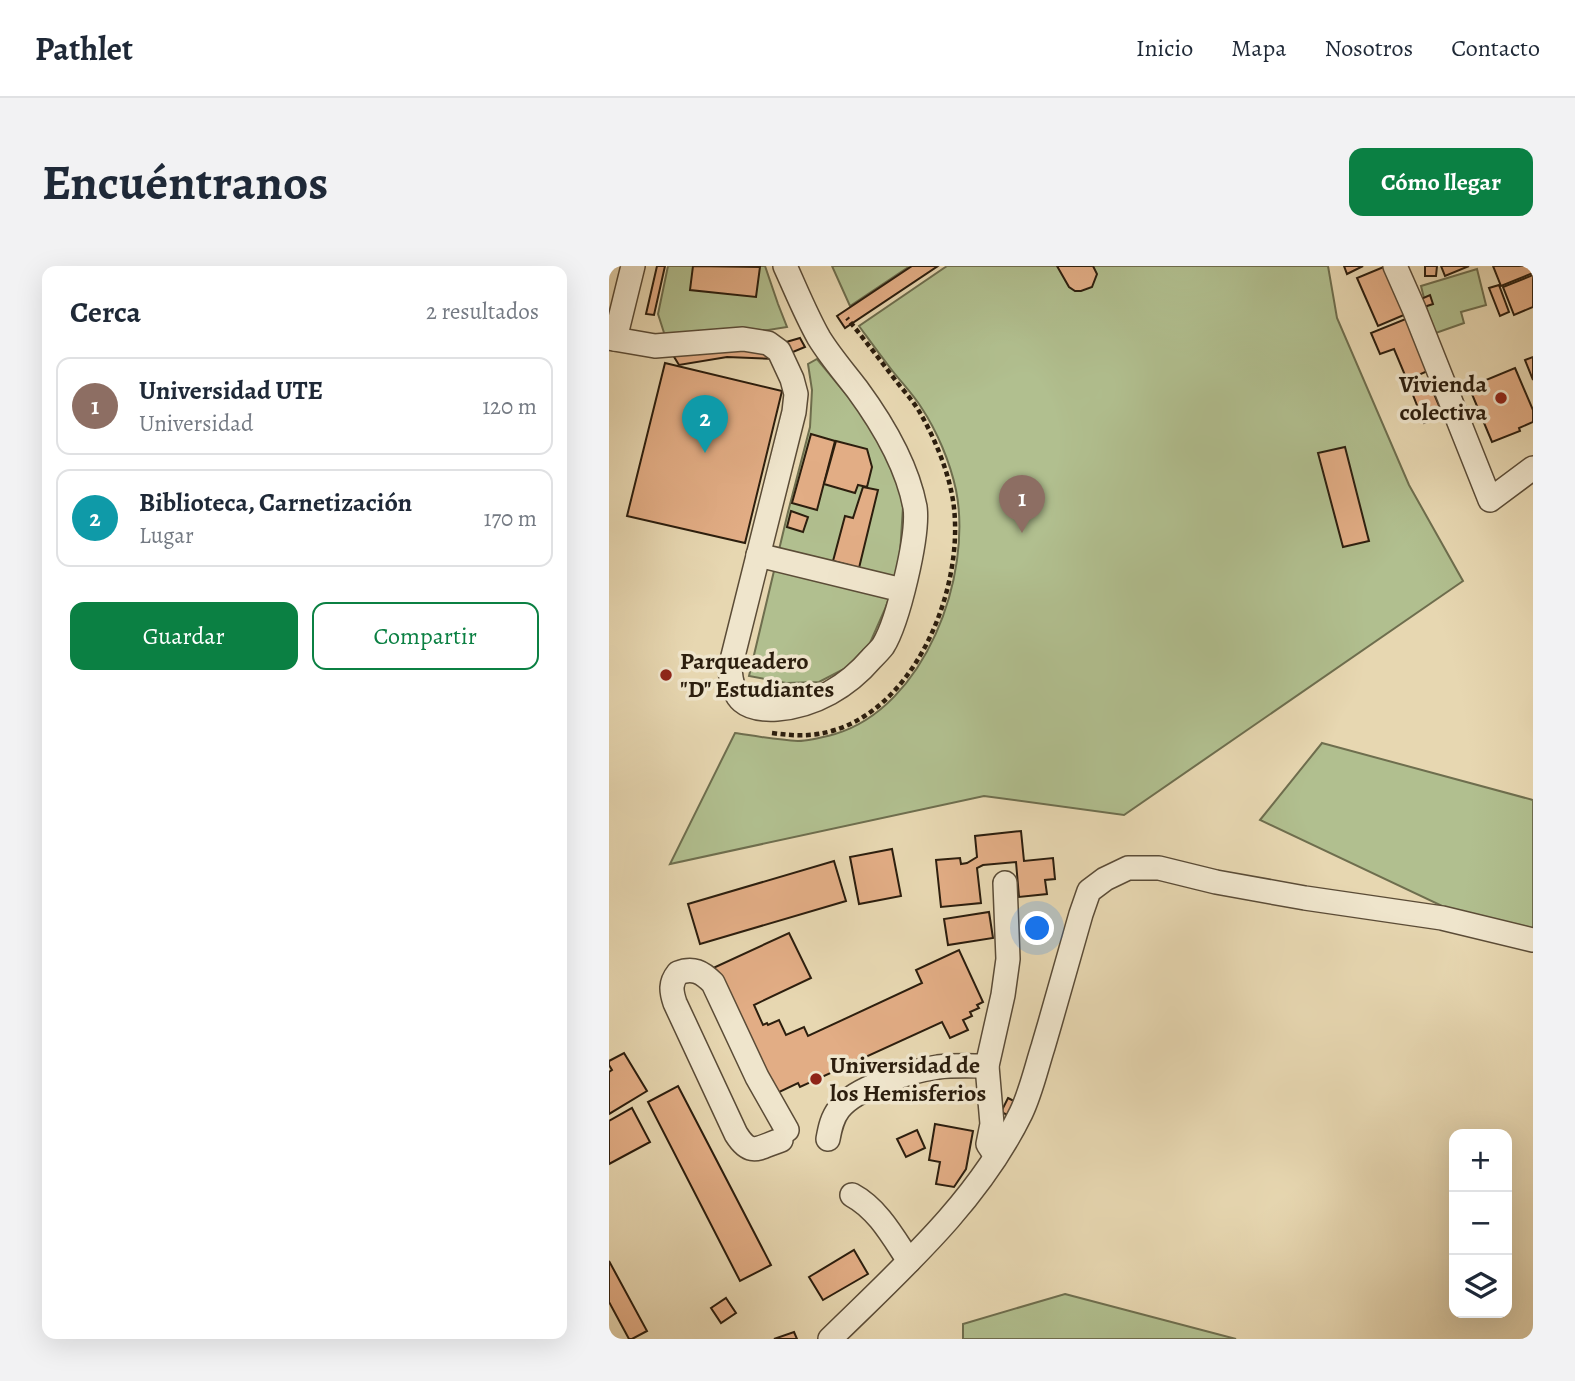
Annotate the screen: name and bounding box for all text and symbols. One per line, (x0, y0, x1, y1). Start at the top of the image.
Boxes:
text: Pathlet (35, 26, 133, 71)
text: Inicio (1136, 32, 1193, 64)
text: Mapa (1231, 32, 1286, 64)
text: Nosotros (1324, 32, 1413, 64)
text: Contacto (1451, 32, 1540, 64)
button: Cómo llegar (1349, 148, 1533, 216)
text: Encuéntranos (42, 149, 328, 216)
text: Cerca (70, 292, 141, 332)
text: 2 resultados (426, 296, 539, 327)
place label: Vivienda colectiva (1398, 368, 1487, 428)
text: Universidad UTE (139, 373, 323, 408)
marker: Vivienda colectiva (1493, 390, 1509, 406)
text: 1 (91, 391, 99, 422)
text: 120 m (482, 391, 537, 422)
pin: 2 (682, 395, 728, 453)
text: Universidad (139, 408, 253, 439)
pin: 1 (999, 475, 1045, 533)
text: Biblioteca, Carnetización (139, 485, 412, 520)
text: 2 (89, 503, 101, 534)
text: 170 m (484, 503, 537, 534)
text: Lugar (139, 520, 194, 551)
button: Guardar (70, 602, 298, 670)
button: Compartir (312, 602, 539, 670)
place label: Parqueadero "D" Estudiantes (680, 645, 834, 705)
marker: Parqueadero "D" Estudiantes (658, 667, 674, 683)
your location (1020, 911, 1054, 945)
place label: Universidad de los Hemisferios (830, 1049, 986, 1109)
marker: Universidad de los Hemisferios (808, 1071, 824, 1087)
map controls (1449, 1129, 1512, 1318)
button: + (1449, 1129, 1512, 1192)
button: − (1449, 1192, 1512, 1255)
button: layers (1449, 1255, 1512, 1318)

